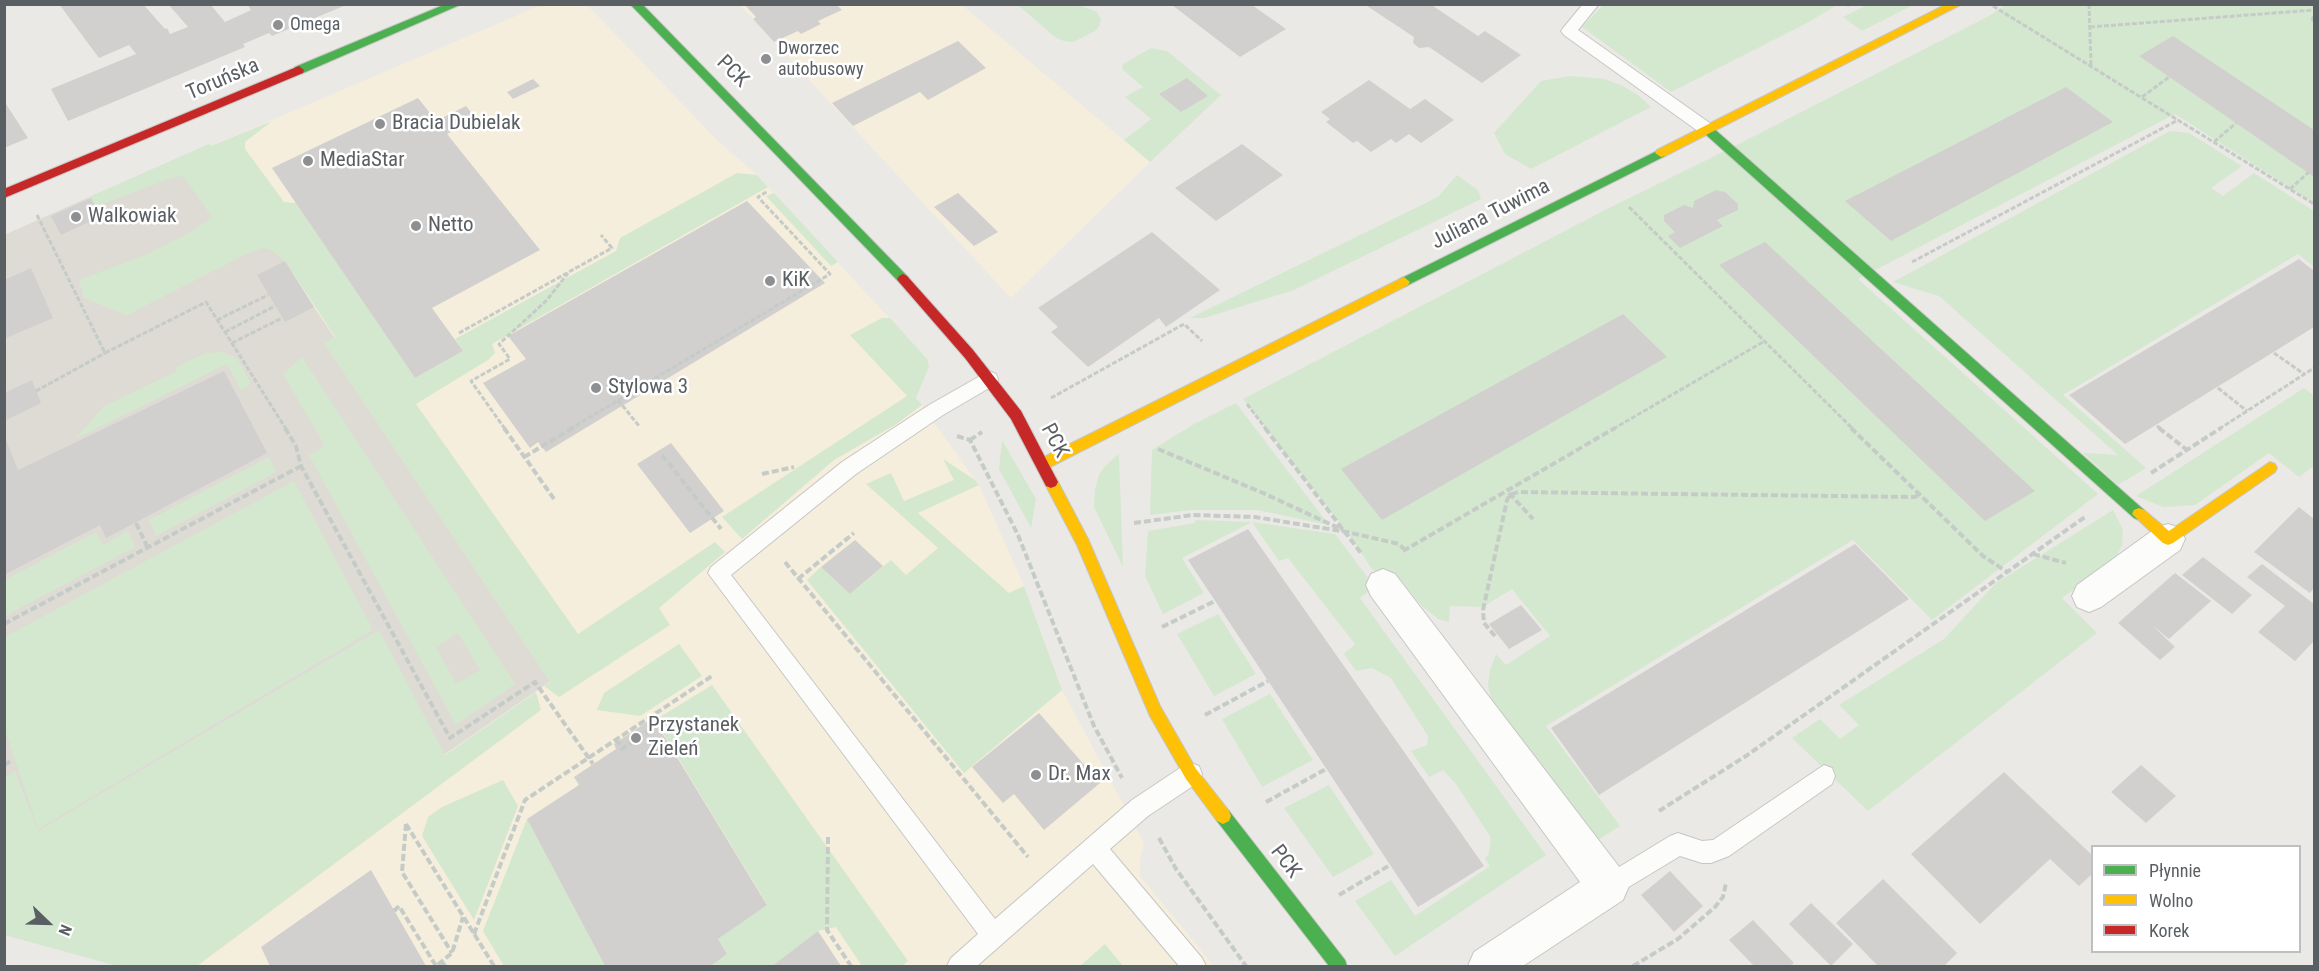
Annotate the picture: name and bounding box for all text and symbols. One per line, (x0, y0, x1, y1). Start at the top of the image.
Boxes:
place label: Omega (290, 14, 340, 36)
marker: Omega (271, 18, 285, 32)
place label: Dworzec autobusowy (778, 38, 864, 80)
street label: PCK (711, 51, 753, 93)
marker: Dworzec autobusowy (759, 52, 773, 66)
street label: Toruńska (183, 53, 263, 107)
place label: Bracia Dubielak (392, 111, 520, 137)
marker: Bracia Dubielak (373, 117, 387, 131)
place label: MediaStar (320, 148, 405, 174)
marker: MediaStar (301, 154, 315, 168)
street label: Juliana Tuwima (1428, 174, 1554, 256)
place label: Walkowiak (88, 204, 177, 230)
marker: Walkowiak (69, 210, 83, 224)
place label: Netto (428, 213, 474, 239)
marker: Netto (409, 219, 423, 233)
place label: KiK (782, 268, 810, 294)
marker: KiK (763, 274, 777, 288)
place label: Stylowa 3 (608, 375, 688, 401)
marker: Stylowa 3 (589, 381, 603, 395)
street label: PCK (1035, 420, 1073, 462)
place label: Przystanek Zieleń (648, 713, 739, 763)
marker: Przystanek Zieleń (629, 731, 643, 745)
place label: Dr. Max (1048, 762, 1111, 788)
marker: Dr. Max (1029, 768, 1043, 782)
street label: PCK (1264, 840, 1306, 884)
legend (2091, 845, 2301, 953)
text: Płynnie (2149, 860, 2201, 881)
text: Wolno (2149, 890, 2193, 911)
north arrow (18, 893, 78, 953)
text: Korek (2149, 920, 2189, 941)
text: N (54, 922, 76, 938)

